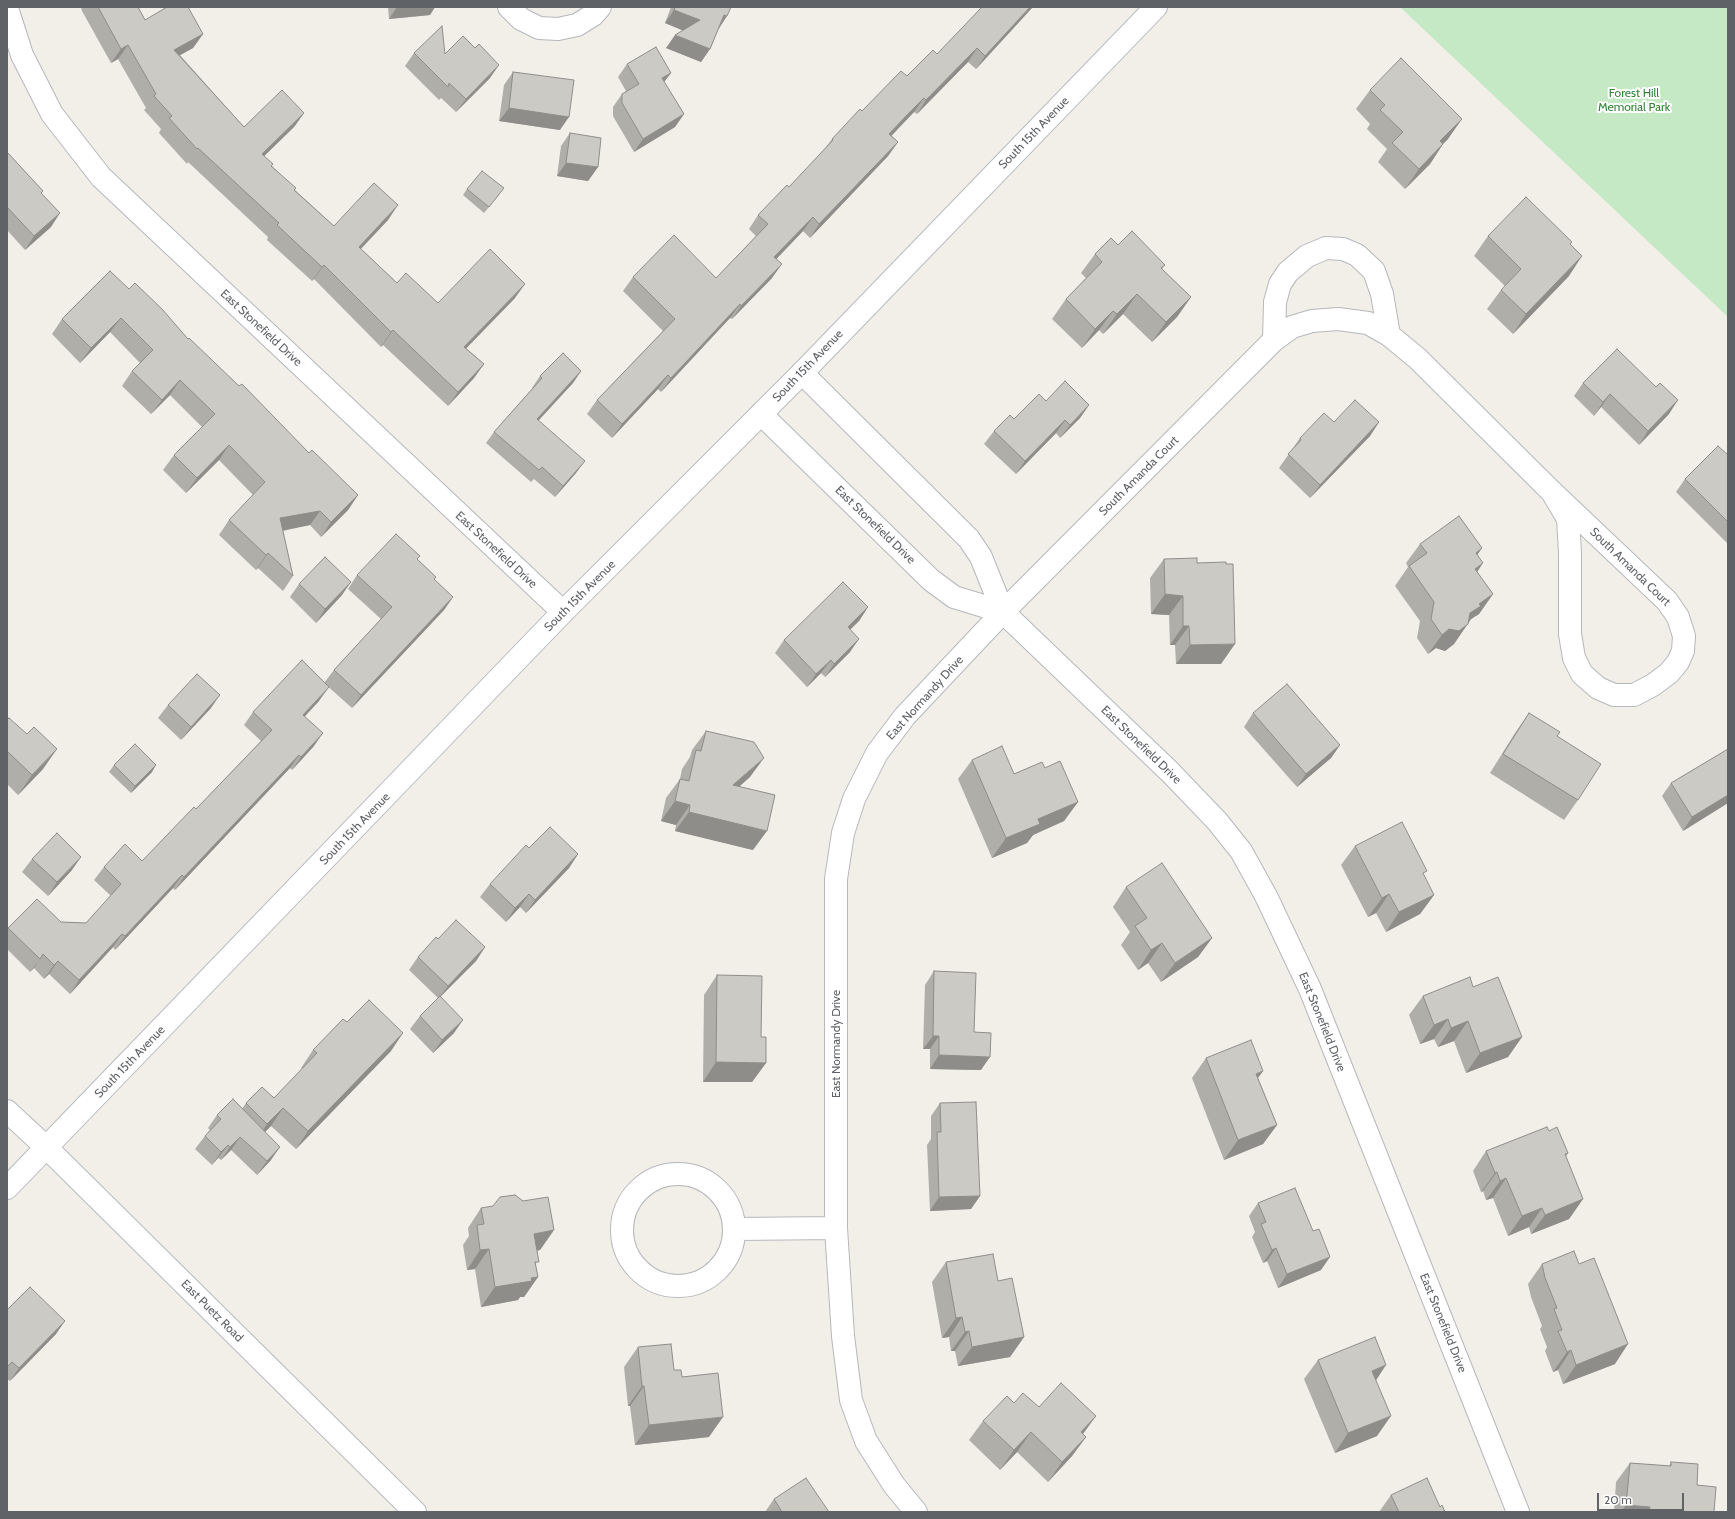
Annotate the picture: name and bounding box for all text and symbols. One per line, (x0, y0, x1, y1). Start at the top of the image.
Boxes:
park label: Forest Hill Memorial Park (1598, 86, 1670, 114)
street label: South 15th Avenue (996, 94, 1072, 172)
street label: East Stonefield Drive (217, 287, 305, 369)
street label: South 15th Avenue (770, 327, 846, 405)
street label: South Amanda Court (1096, 433, 1182, 519)
street label: East Stonefield Drive (832, 483, 918, 567)
street label: East Stonefield Drive (452, 509, 540, 591)
street label: South Amanda Court (1587, 525, 1673, 609)
street label: South 15th Avenue (541, 557, 619, 635)
street label: East Normandy Drive (883, 653, 967, 743)
street label: East Stonefield Drive (1098, 703, 1184, 787)
street label: South 15th Avenue (317, 790, 393, 868)
street label: East Stonefield Drive (1295, 970, 1349, 1074)
street label: East Normandy Drive (829, 990, 843, 1098)
street label: South 15th Avenue (92, 1023, 168, 1101)
street label: East Stonefield Drive (1416, 1271, 1470, 1375)
street label: East Puetz Road (178, 1277, 246, 1345)
scale bar (1599, 1485, 1686, 1511)
text: 20 m (1604, 1492, 1632, 1507)

